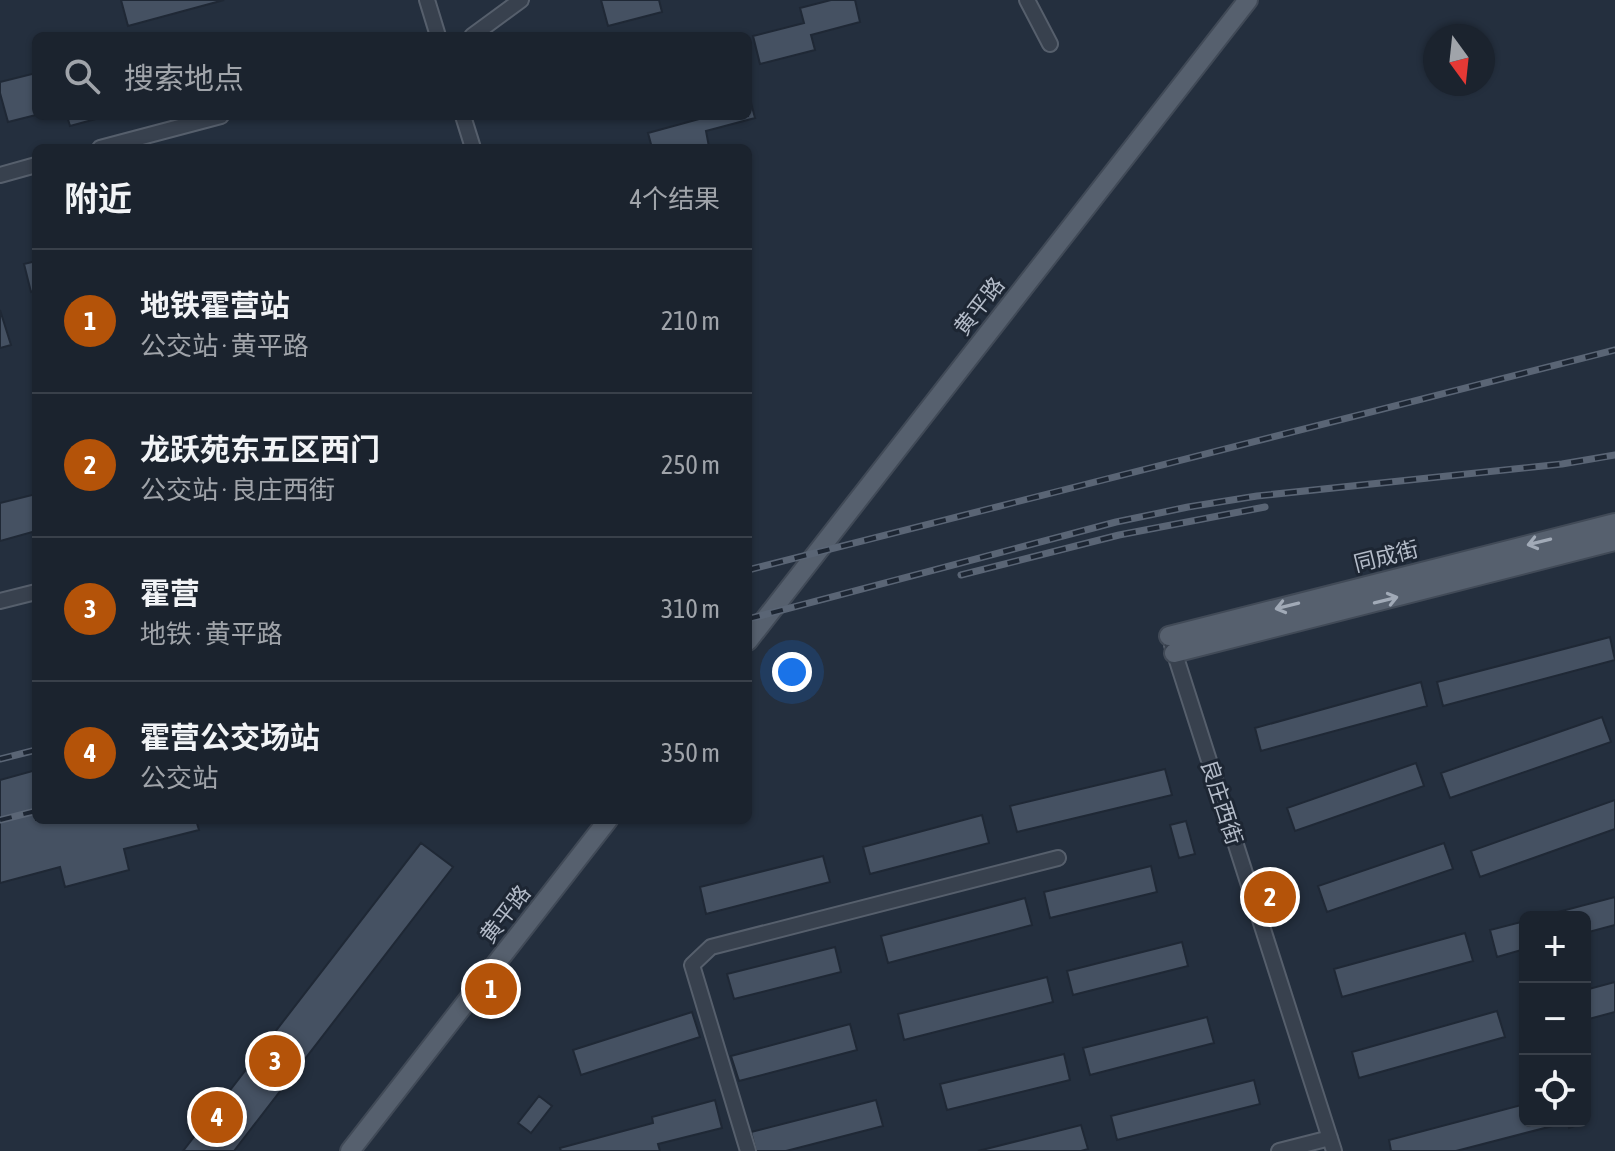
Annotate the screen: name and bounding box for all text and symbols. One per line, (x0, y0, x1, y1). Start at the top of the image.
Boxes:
north arrow (1423, 24, 1495, 96)
search box (32, 32, 752, 120)
icon: search (60, 54, 104, 98)
text: 搜索地点 (124, 61, 244, 95)
text: 附近 (64, 179, 132, 218)
text: 4个结果 (630, 184, 720, 214)
street label: 黄平路 (948, 272, 1010, 340)
text: 地铁霍营站 (140, 288, 290, 322)
text: 1 (84, 306, 96, 336)
text: 210 m (661, 306, 720, 336)
text: 公交站 · 黄平路 (140, 331, 309, 361)
text: 龙跃苑东五区西门 (140, 432, 380, 466)
text: 2 (84, 450, 96, 480)
text: 250 m (661, 450, 720, 480)
text: 公交站 · 良庄西街 (140, 475, 335, 505)
street label: 同成街 (1351, 535, 1421, 577)
one-way arrow (1527, 535, 1553, 550)
text: 霍营 (140, 576, 200, 610)
one-way arrow (1372, 591, 1398, 606)
text: 3 (84, 594, 96, 624)
text: 310 m (661, 594, 720, 624)
one-way arrow (1275, 600, 1301, 615)
text: 地铁 · 黄平路 (140, 619, 283, 649)
your location (772, 652, 812, 692)
text: 霍营公交场站 (140, 720, 320, 754)
text: 4 (84, 738, 96, 768)
text: 350 m (661, 738, 720, 768)
street label: 良庄西街 (1196, 756, 1248, 848)
text: 公交站 (140, 763, 218, 793)
pin: 2 (1244, 867, 1296, 927)
street label: 黄平路 (474, 880, 536, 948)
map controls (1519, 911, 1591, 1127)
button: + (1519, 911, 1591, 983)
pin: 1 (465, 959, 517, 1019)
button: − (1519, 983, 1591, 1055)
pin: 3 (249, 1031, 301, 1091)
button: locate (1519, 1055, 1591, 1127)
pin: 4 (191, 1087, 243, 1147)

